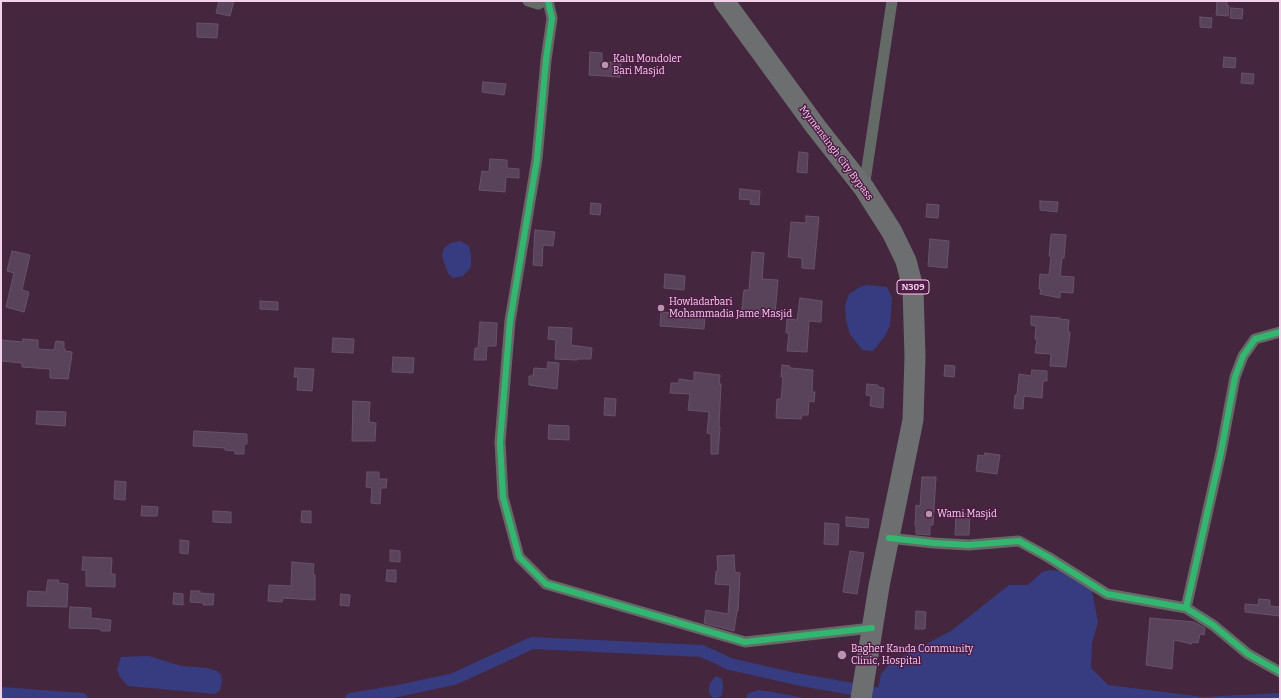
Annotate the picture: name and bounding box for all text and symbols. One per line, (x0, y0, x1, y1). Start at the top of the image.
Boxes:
place label: Kalu Mondoler Bari Masjid (613, 53, 681, 76)
marker: Kalu Mondoler Bari Masjid (600, 60, 610, 70)
street label: Mymensingh City Bypass (797, 103, 875, 203)
road number: N309 (897, 280, 929, 294)
place label: Howladarbari Mohammadia Jame Masjid (669, 296, 792, 320)
marker: Howladarbari Mohammadia Jame Masjid (656, 303, 666, 313)
place label: Wami Masjid (937, 508, 997, 520)
marker: Wami Masjid (924, 509, 934, 519)
place label: Bagher Kanda Community Clinic, Hospital (851, 643, 973, 666)
marker: Bagher Kanda Community Clinic, Hospital (836, 649, 848, 661)

